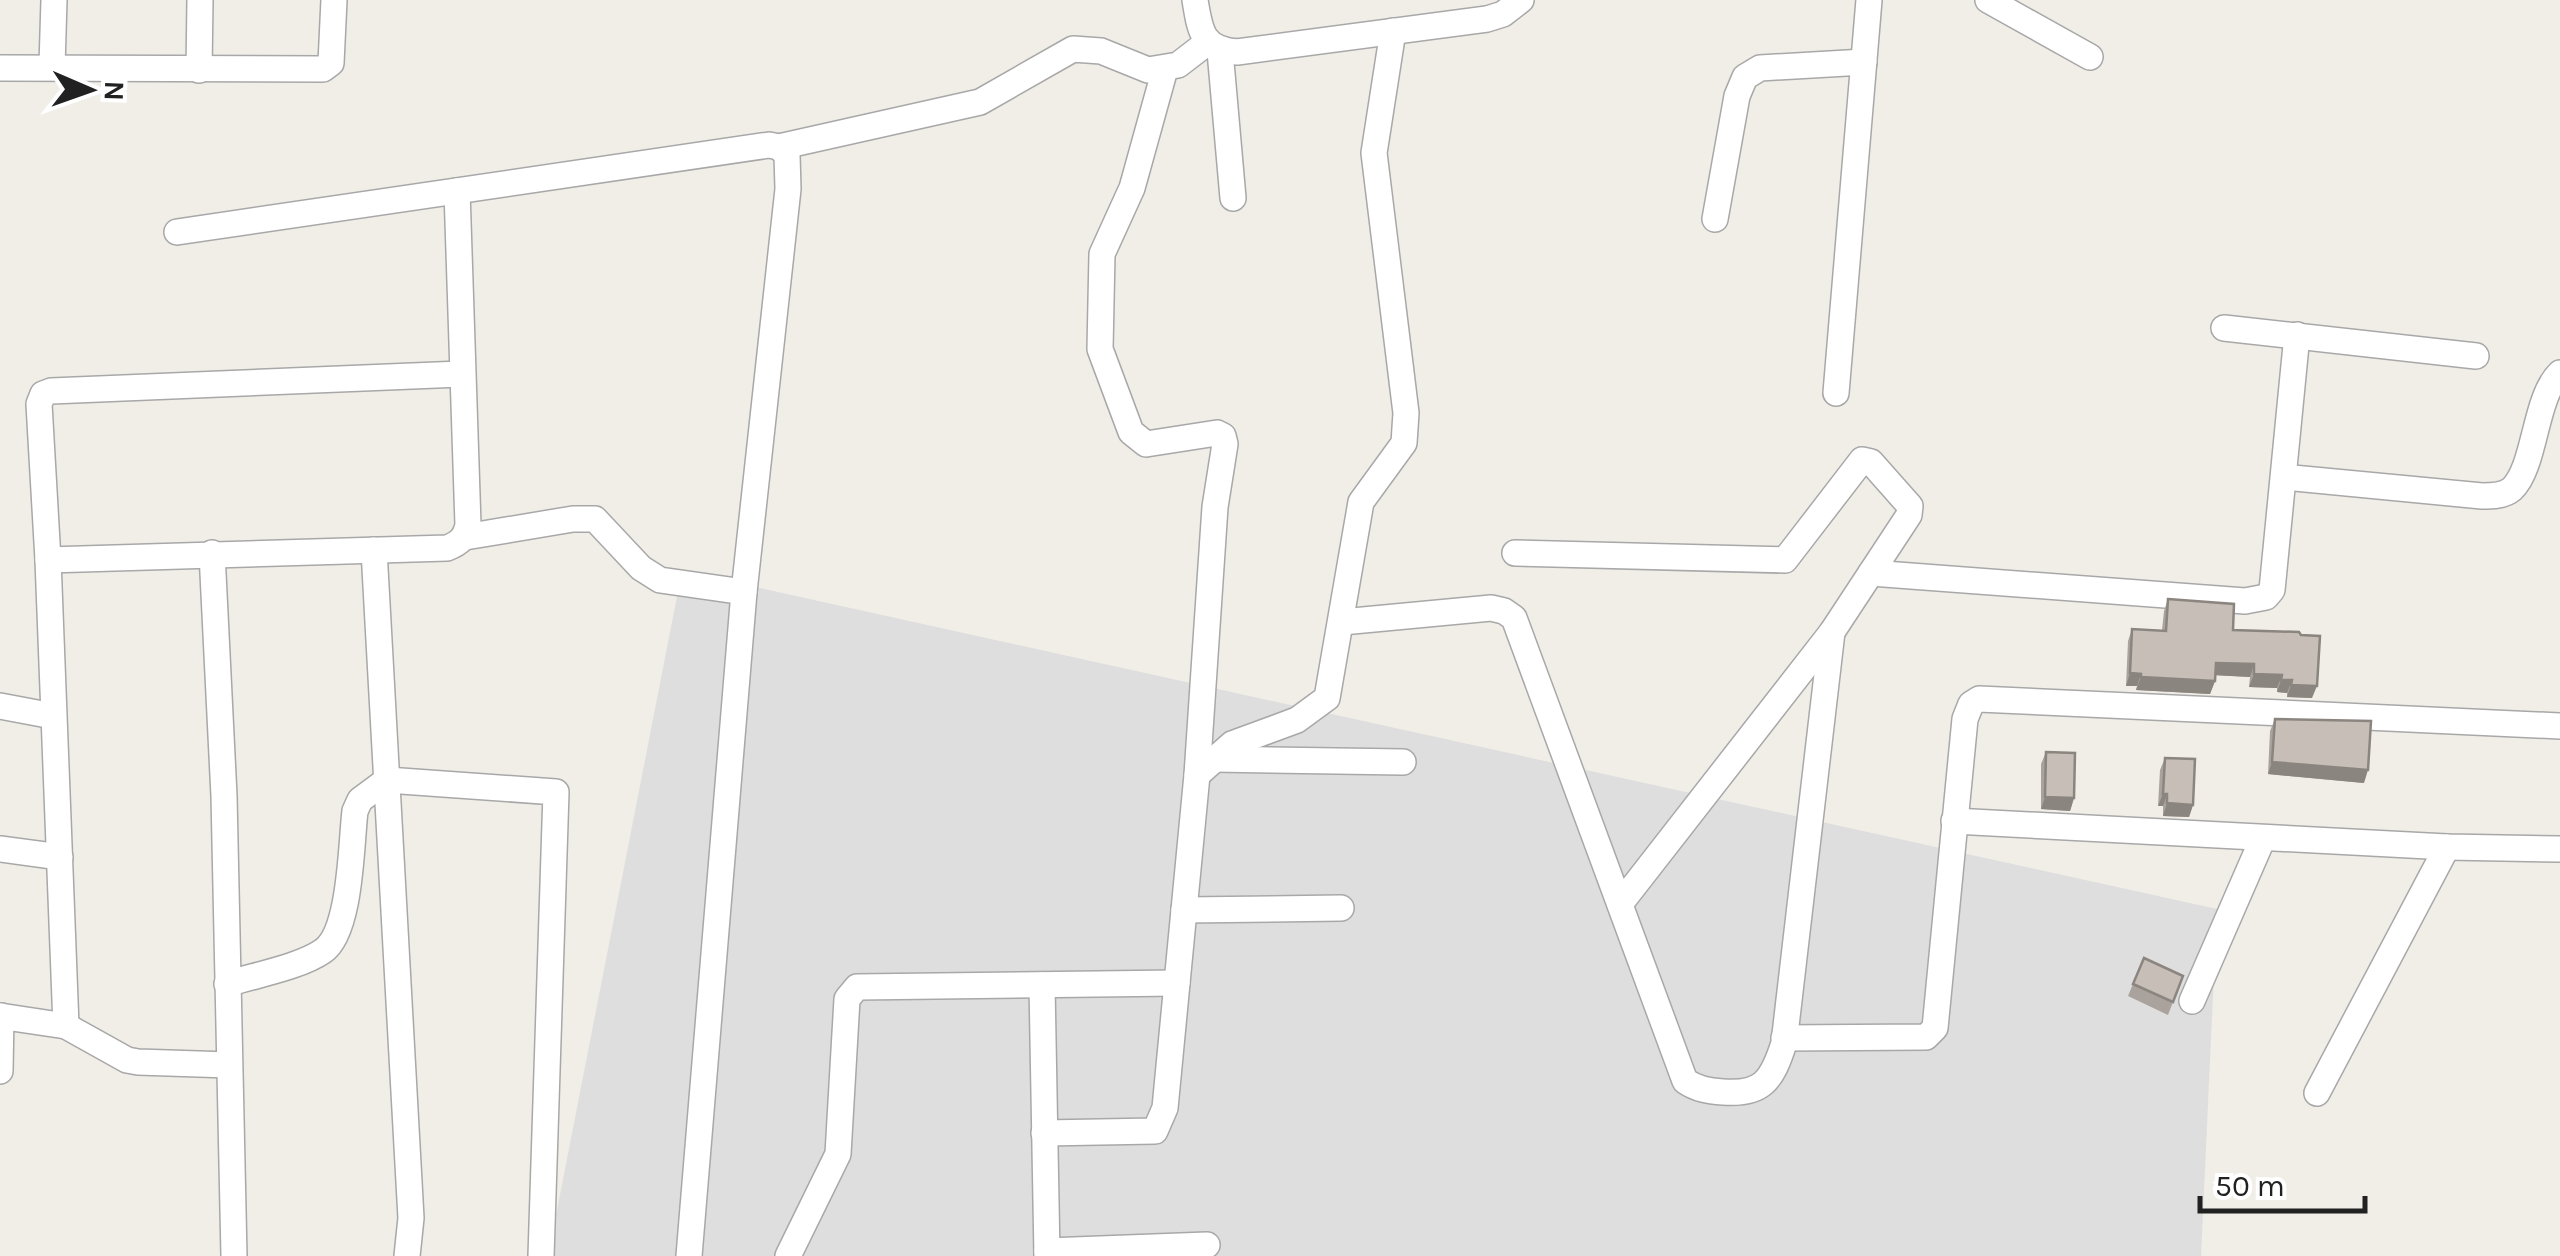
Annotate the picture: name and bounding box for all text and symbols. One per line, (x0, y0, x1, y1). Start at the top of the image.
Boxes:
north arrow (40, 40, 140, 140)
text: N (98, 80, 131, 101)
scale bar (2200, 1151, 2365, 1213)
text: 50 m (2215, 1168, 2285, 1204)

